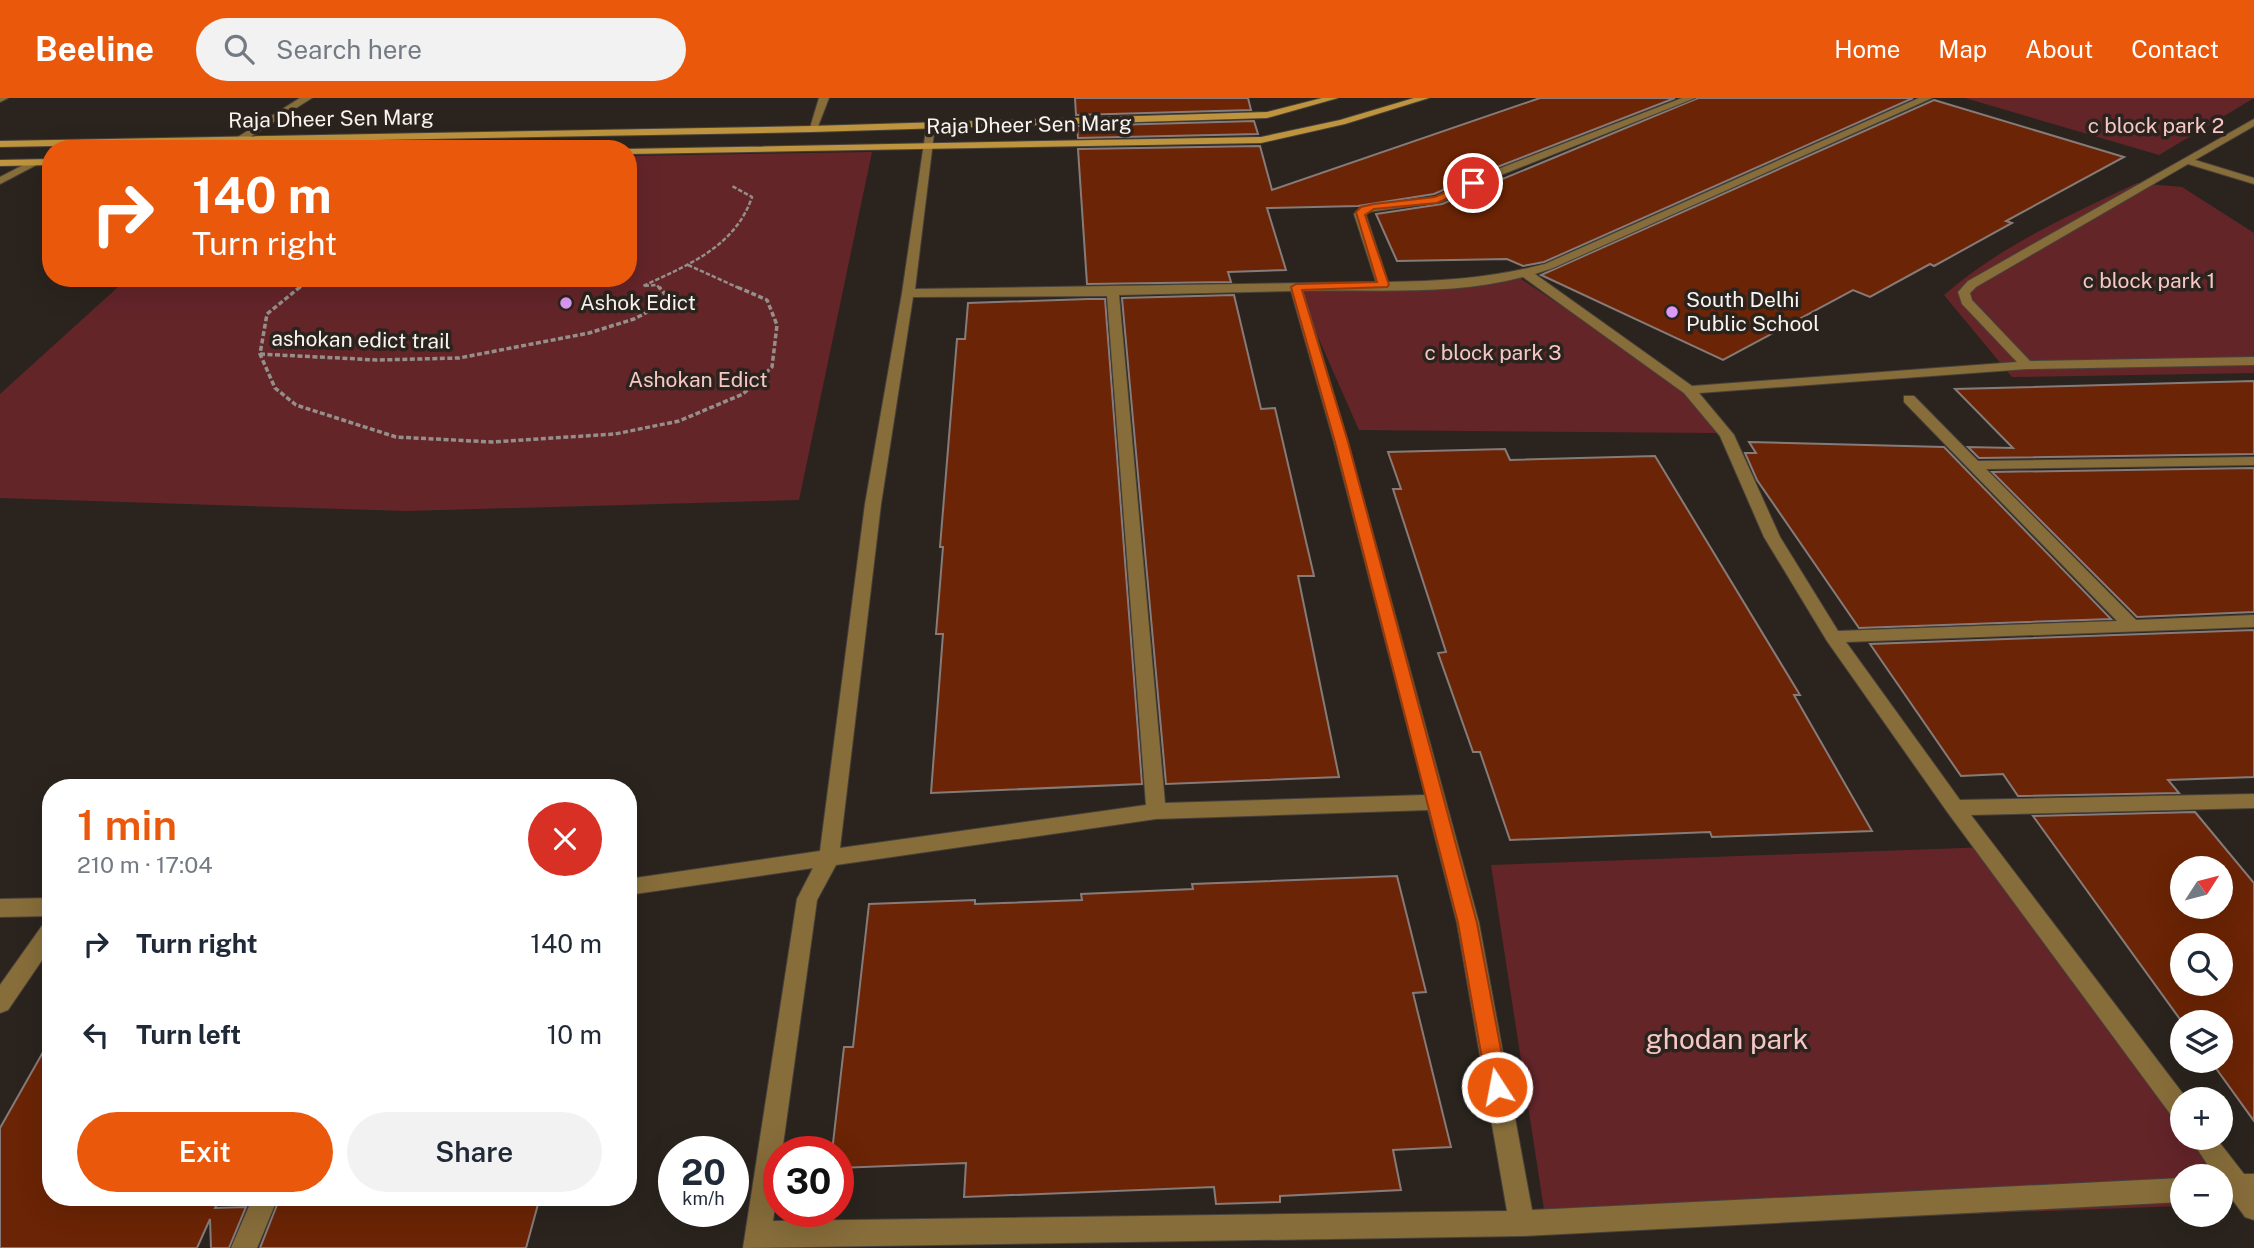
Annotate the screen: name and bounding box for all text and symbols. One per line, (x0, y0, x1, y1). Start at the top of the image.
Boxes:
search box (196, 18, 686, 81)
text: Beeline (35, 30, 154, 68)
icon: search (220, 30, 258, 68)
text: Search here (276, 34, 422, 65)
text: Home (1834, 35, 1900, 63)
text: Map (1938, 35, 1987, 63)
text: About (2025, 35, 2093, 63)
text: Contact (2131, 35, 2219, 63)
street label: Raja Dheer Sen Marg (228, 104, 434, 133)
street label: Raja Dheer Sen Marg (926, 110, 1132, 139)
park label: c block park 2 (2088, 113, 2224, 138)
pin (1443, 153, 1503, 213)
icon: arrive (1454, 164, 1492, 202)
text: 140 m (192, 166, 332, 224)
icon: right (77, 168, 168, 259)
text: Turn right (192, 225, 337, 262)
park label: c block park 1 (2083, 268, 2215, 293)
place label: South Delhi Public School (1686, 287, 1820, 336)
place label: Ashok Edict (580, 290, 696, 315)
marker: Ashok Edict (558, 295, 574, 311)
marker: South Delhi Public School (1664, 304, 1680, 320)
street label: ashokan edict trail (271, 325, 451, 354)
park label: c block park 3 (1424, 340, 1562, 365)
park label: Ashokan Edict (628, 367, 768, 392)
text: 1 min (77, 800, 177, 849)
button: close (528, 802, 602, 876)
text: 210 m · 17:04 (77, 851, 213, 878)
north arrow (2170, 856, 2233, 919)
map controls (2170, 856, 2233, 1227)
icon: right (77, 925, 115, 963)
text: Turn right (136, 928, 258, 959)
text: 140 m (530, 928, 602, 959)
button: search (2170, 933, 2233, 996)
button: layers (2170, 1010, 2233, 1073)
icon: left (77, 1016, 115, 1054)
text: Turn left (136, 1019, 241, 1050)
text: 10 m (547, 1019, 602, 1050)
park label: ghodan park (1645, 1022, 1809, 1055)
position arrow (1460, 1050, 1534, 1124)
button: + (2170, 1087, 2233, 1150)
button: Exit (77, 1112, 333, 1192)
button: Share (347, 1112, 602, 1192)
speed limit sign: 30 (763, 1136, 854, 1227)
text: 20 (681, 1152, 726, 1193)
button: − (2170, 1164, 2233, 1227)
text: km/h (682, 1188, 725, 1209)

